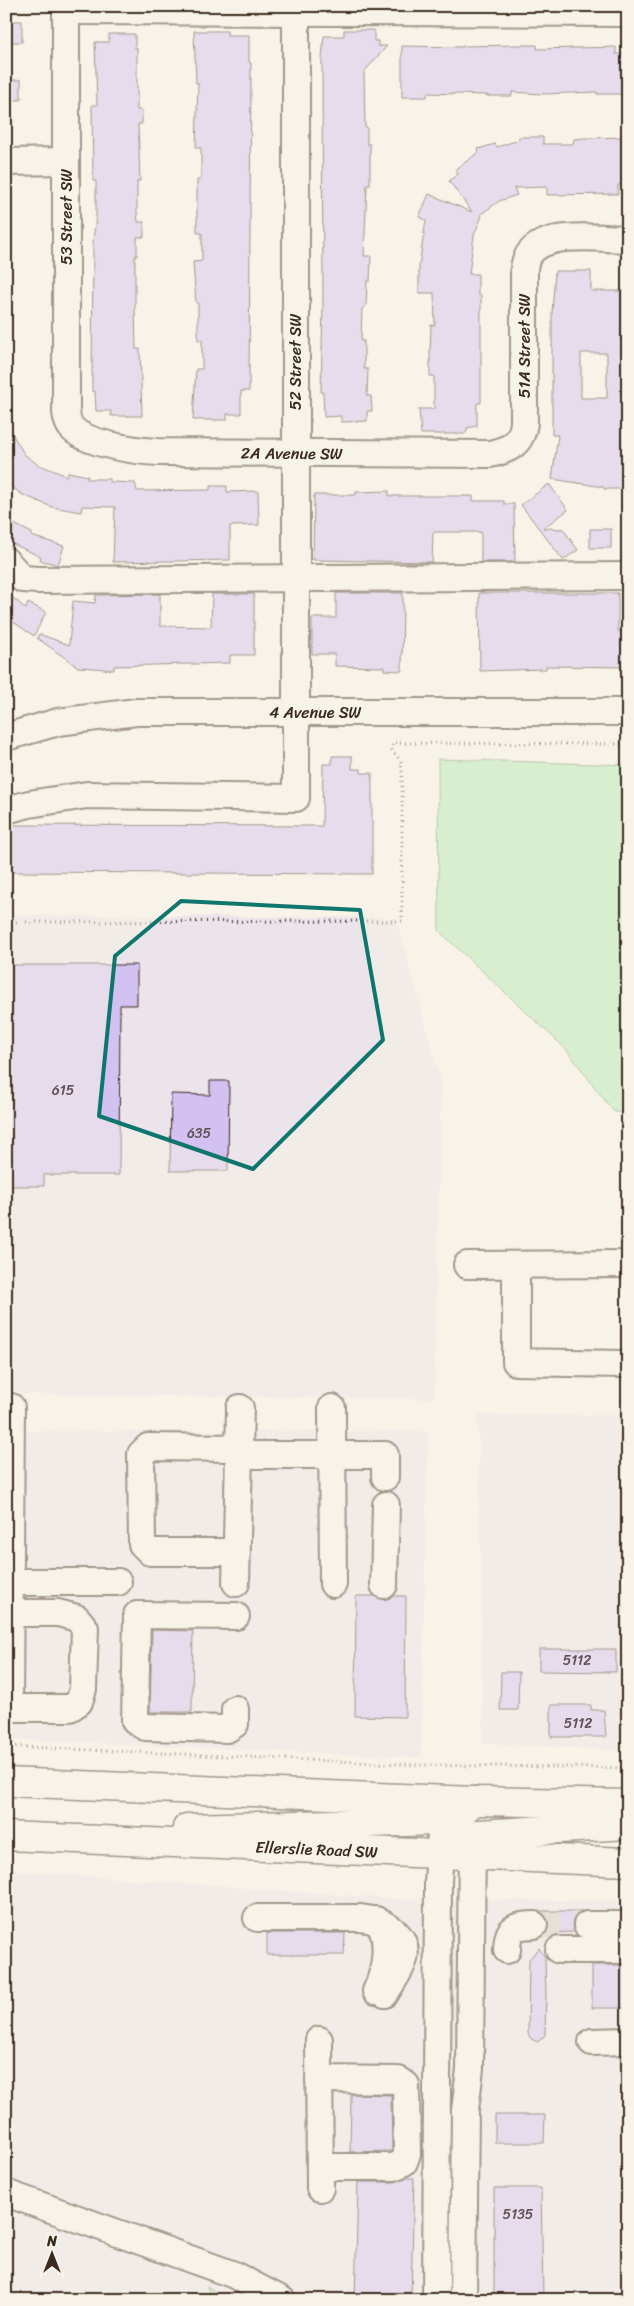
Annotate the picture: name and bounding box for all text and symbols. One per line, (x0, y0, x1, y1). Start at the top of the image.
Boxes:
street label: 53 Street SW (52, 169, 81, 265)
street label: 51A Street SW (510, 293, 539, 398)
street label: 52 Street SW (281, 313, 310, 410)
street label: 2A Avenue SW (241, 438, 343, 468)
street label: 4 Avenue SW (269, 698, 362, 727)
house number: 615 (52, 1078, 75, 1103)
house number: 635 (187, 1121, 212, 1146)
house number: 5112 (563, 1648, 591, 1673)
house number: 5112 (564, 1711, 592, 1736)
street label: Ellerslie Road SW (255, 1832, 379, 1866)
house number: 5135 (503, 2202, 534, 2227)
north arrow (28, 2228, 78, 2278)
text: N (46, 2229, 57, 2254)

